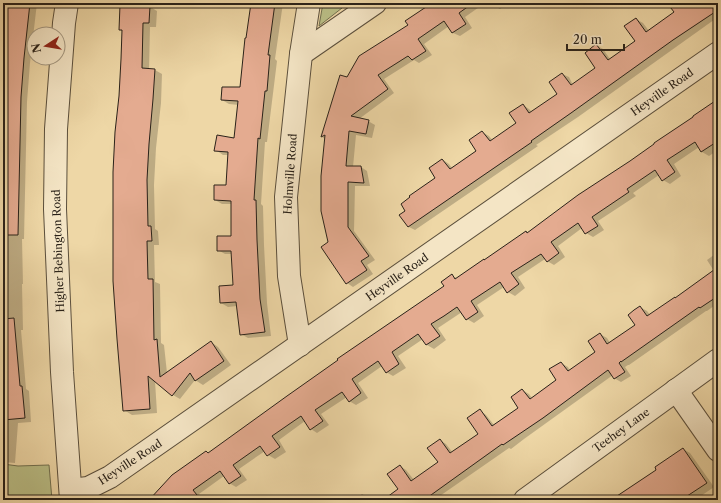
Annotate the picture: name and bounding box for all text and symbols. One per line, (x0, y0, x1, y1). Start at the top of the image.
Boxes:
north arrow (26, 26, 66, 66)
scale bar (567, 26, 624, 52)
text: 20 m (573, 32, 602, 47)
text: N (28, 42, 44, 54)
street label: Heyville Road (628, 65, 696, 119)
street label: Holmville Road (280, 133, 300, 215)
street label: Higher Bebington Road (49, 189, 67, 313)
street label: Heyville Road (363, 250, 431, 304)
street label: Teehey Lane (590, 405, 652, 455)
street label: Heyville Road (95, 436, 165, 488)

